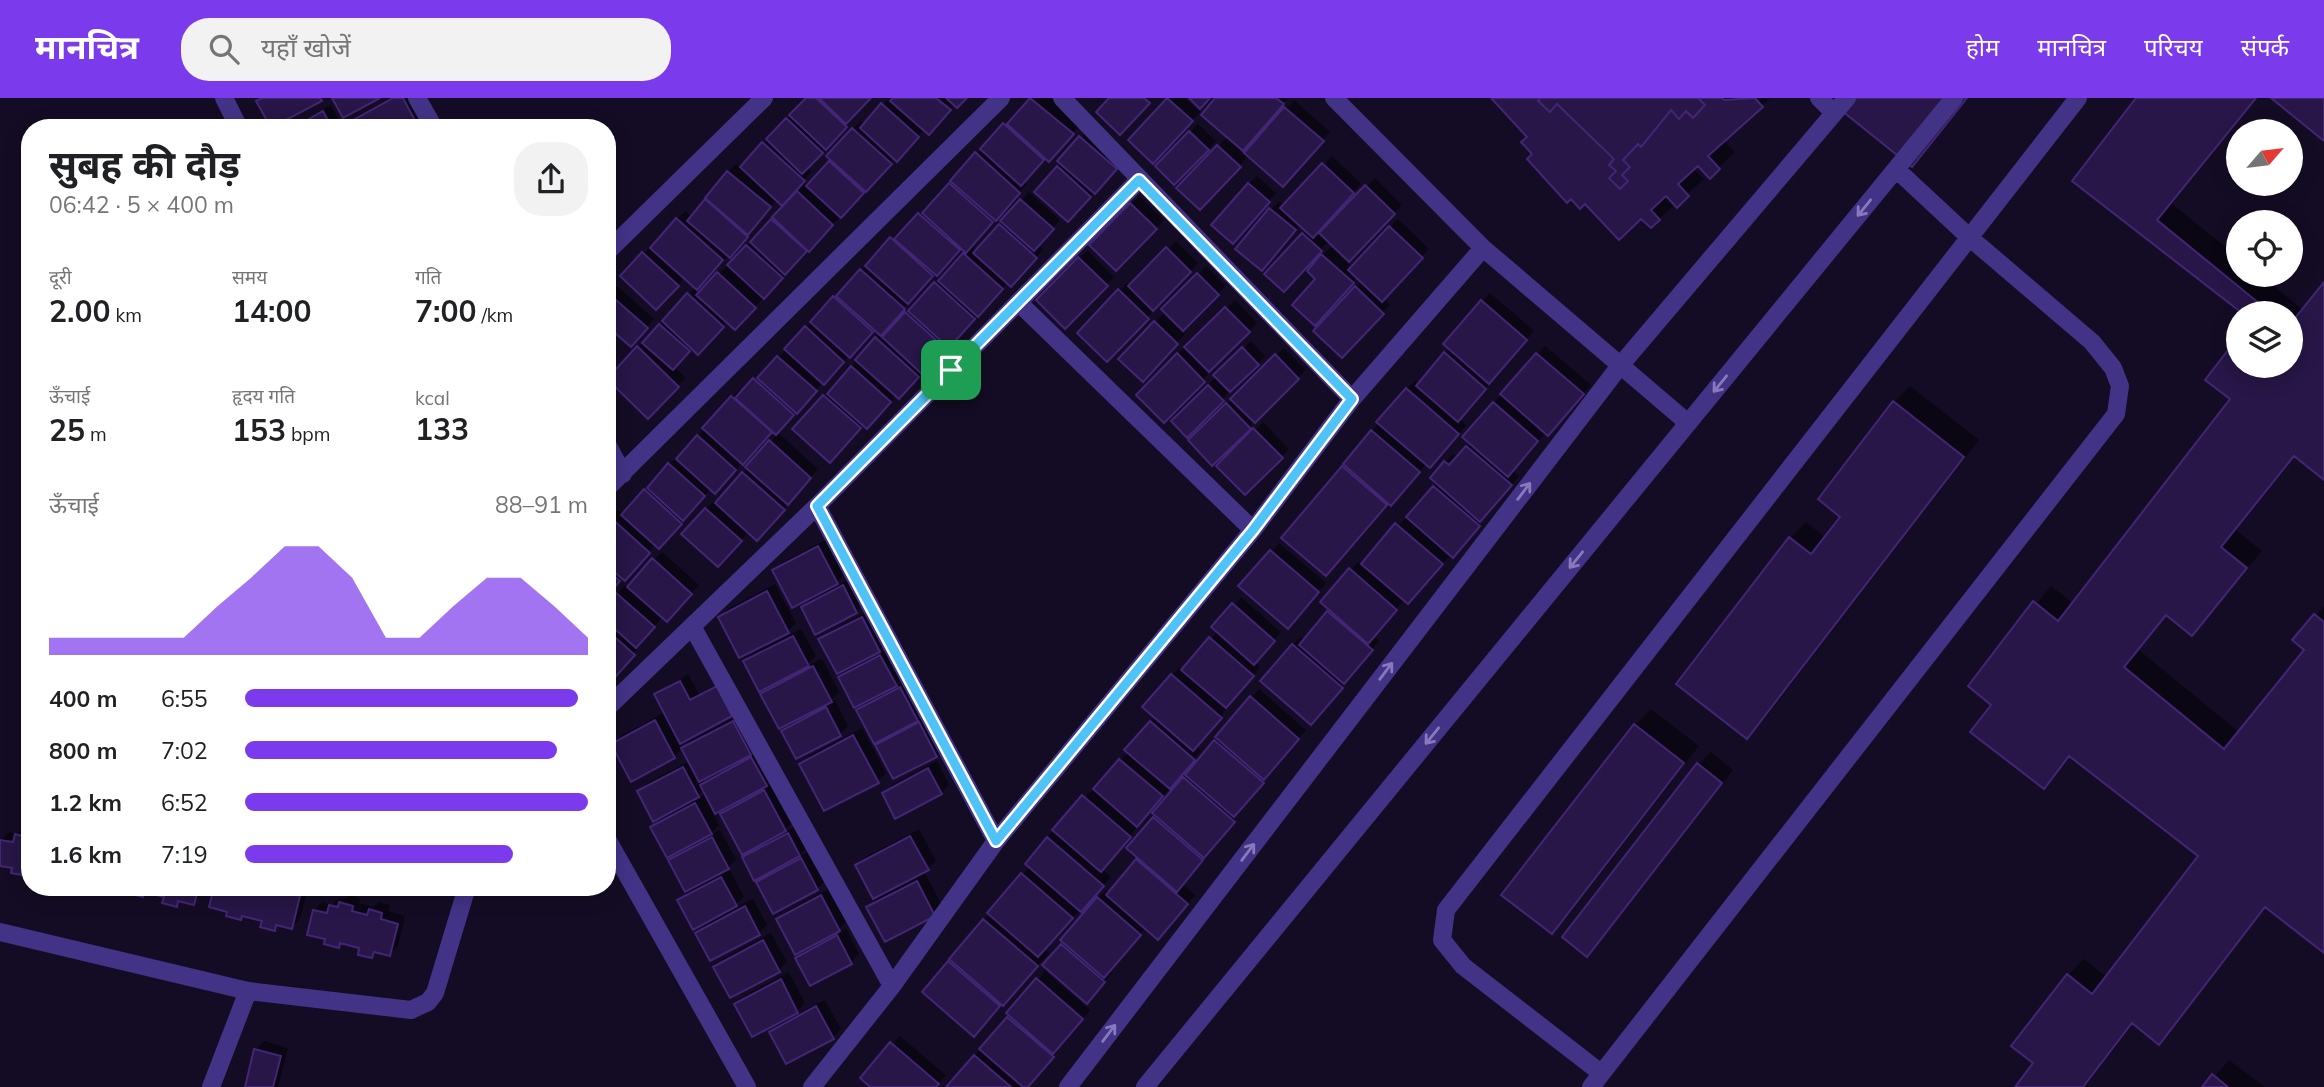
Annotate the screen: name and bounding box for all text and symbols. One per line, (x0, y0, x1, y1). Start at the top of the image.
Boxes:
search box (181, 18, 671, 81)
text: मानचित्र (35, 26, 139, 67)
icon: search (205, 30, 243, 68)
text: यहाँ खोजें (261, 31, 351, 64)
text: होम (1966, 32, 1999, 62)
text: मानचित्र (2037, 32, 2106, 62)
text: परिचय (2144, 32, 2203, 62)
text: संपर्क (2241, 32, 2289, 62)
north arrow (2226, 119, 2303, 196)
map controls (2226, 119, 2303, 378)
text: सुबह की दौड़ (49, 140, 240, 188)
button: share (514, 142, 588, 216)
text: 06:42 · 5 × 400 m (49, 190, 234, 219)
one-way arrow (1856, 198, 1872, 216)
button: locate (2226, 210, 2303, 287)
text: दूरी (49, 265, 72, 289)
text: समय (232, 265, 267, 289)
text: गति (415, 265, 441, 289)
text: 2.00 (49, 292, 110, 330)
text: 14:00 (232, 292, 311, 330)
text: 7:00 (415, 292, 476, 330)
button: layers (2226, 301, 2303, 378)
text: km (110, 303, 142, 327)
text: /km (476, 303, 513, 327)
pin (921, 340, 981, 400)
icon: arrive (932, 351, 970, 389)
one-way arrow (1712, 374, 1728, 392)
text: ऊँचाई (49, 384, 90, 408)
text: हृदय गति (232, 384, 295, 408)
text: kcal (415, 386, 450, 410)
text: 133 (415, 410, 469, 448)
text: 25 (49, 411, 85, 449)
text: 153 (232, 411, 286, 449)
text: m (85, 422, 107, 446)
text: bpm (286, 422, 330, 446)
one-way arrow (1516, 481, 1531, 500)
text: ऊँचाई (49, 490, 99, 519)
text: 88–91 m (495, 490, 588, 519)
one-way arrow (1568, 550, 1584, 568)
one-way arrow (1378, 663, 1393, 681)
text: 400 m (49, 684, 117, 713)
text: 6:55 (161, 684, 208, 713)
one-way arrow (1424, 727, 1440, 745)
text: 800 m (49, 736, 117, 765)
text: 7:02 (161, 736, 208, 765)
text: 1.2 km (49, 788, 122, 817)
text: 6:52 (161, 788, 208, 817)
text: 1.6 km (49, 840, 122, 869)
text: 7:19 (161, 840, 208, 869)
one-way arrow (1240, 843, 1255, 862)
one-way arrow (1102, 1024, 1117, 1043)

